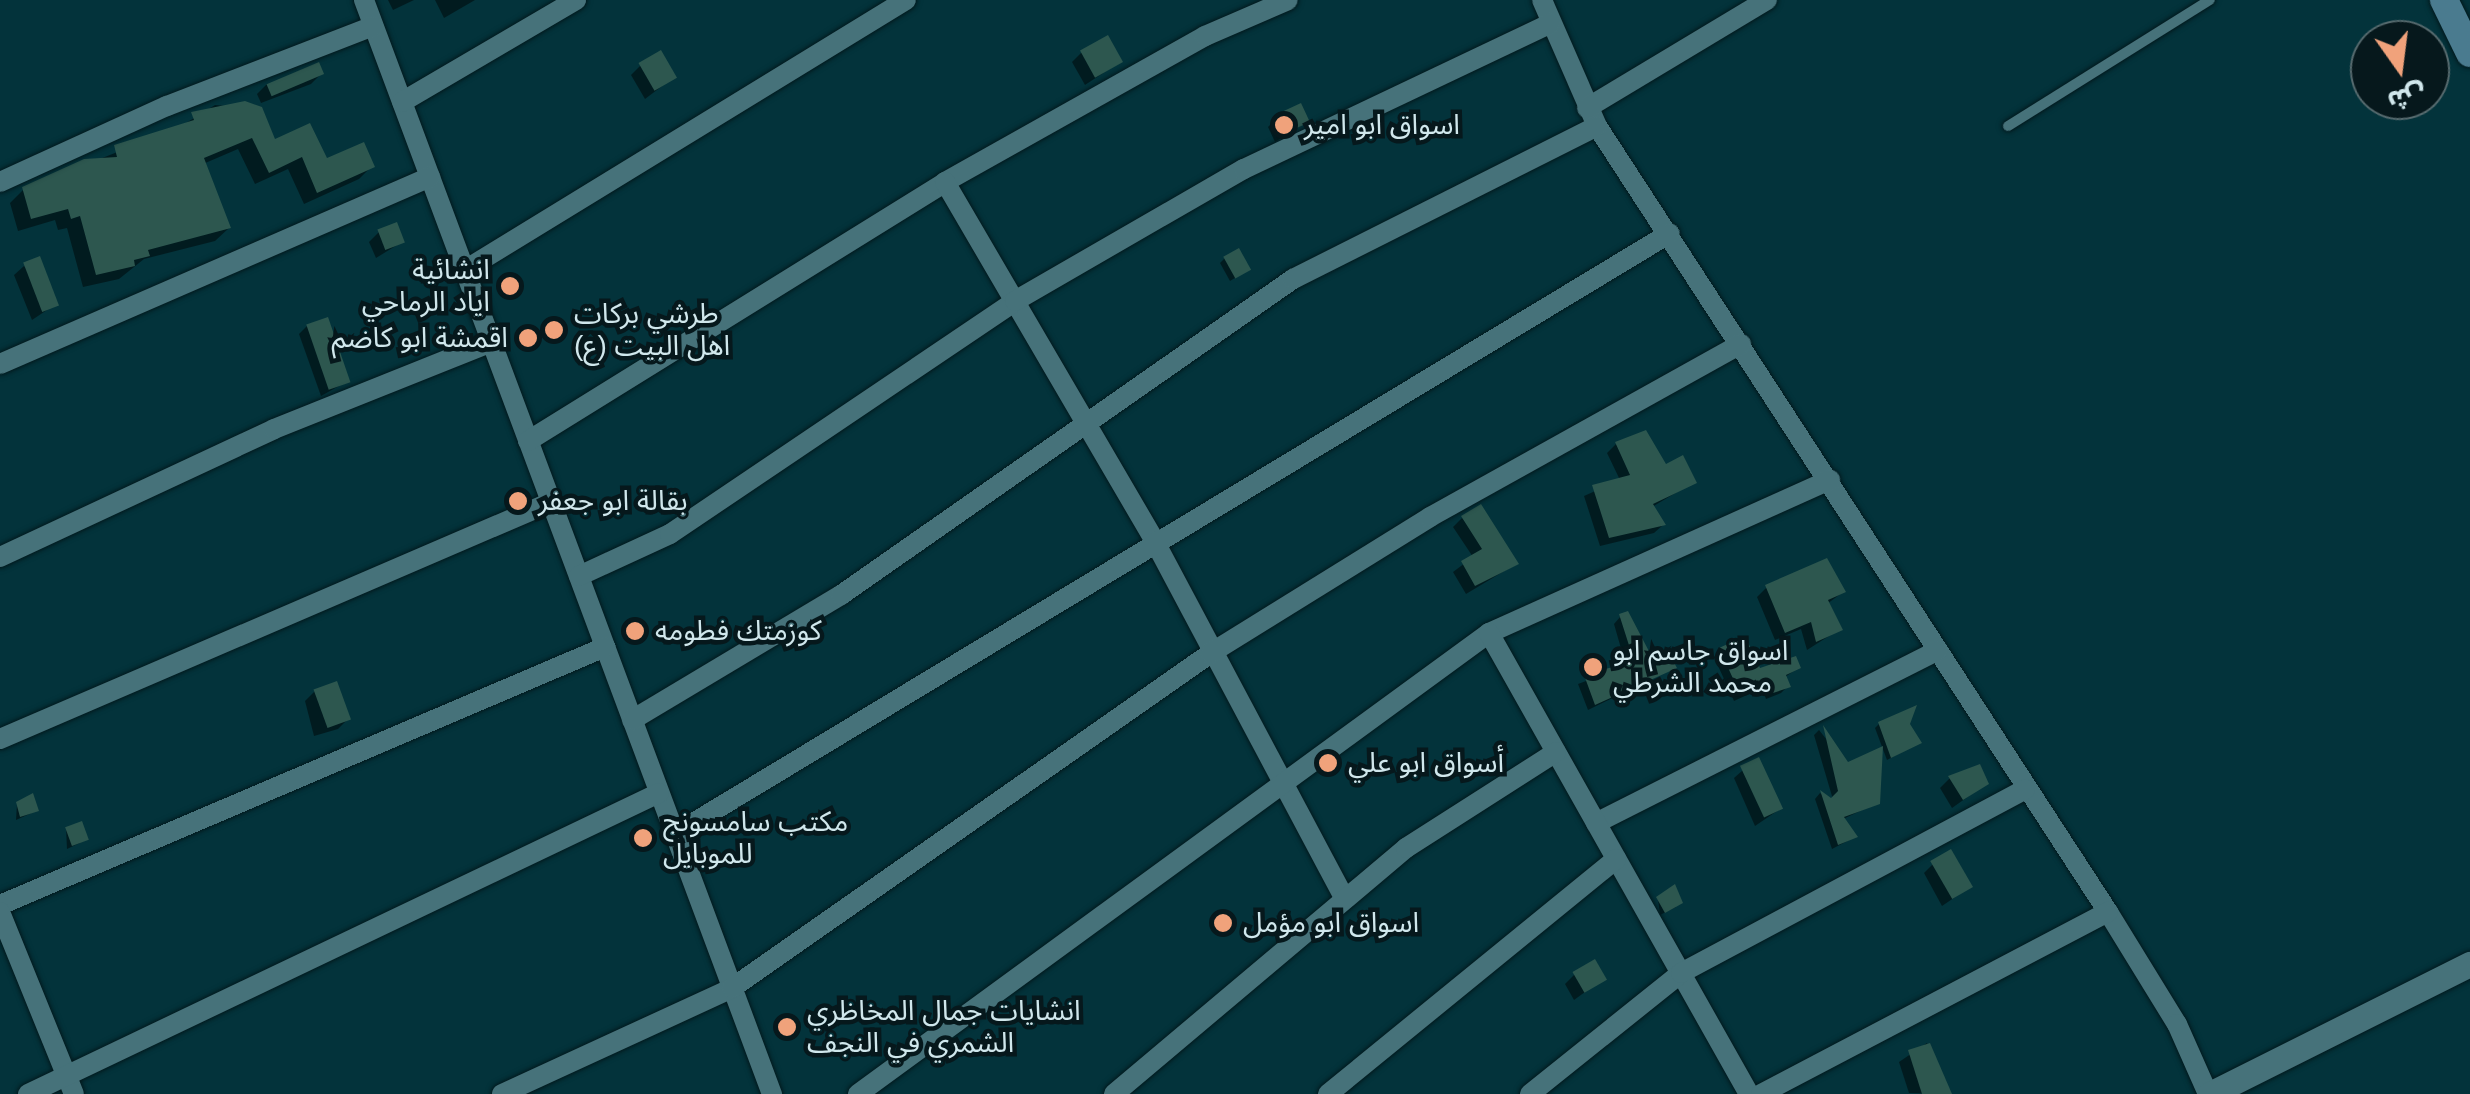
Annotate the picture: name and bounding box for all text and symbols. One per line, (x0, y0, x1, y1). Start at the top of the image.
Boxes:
north arrow (2350, 20, 2450, 120)
text: ش (2385, 78, 2429, 117)
place label: اسواق ابو امير (1304, 108, 1460, 142)
marker: اسواق ابو امير (1273, 114, 1295, 136)
place label: انشائية اياد الرماحي (362, 253, 490, 319)
marker: انشائية اياد الرماحي (499, 275, 521, 297)
place label: طرشي بركات اهل البيت (ع) (574, 297, 730, 363)
marker: طرشي بركات اهل البيت (ع) (543, 319, 565, 341)
place label: اقمشة ابو كاضم (332, 321, 508, 355)
marker: اقمشة ابو كاضم (517, 327, 539, 349)
place label: بقالة ابو جعفر (538, 484, 687, 518)
marker: بقالة ابو جعفر (507, 490, 529, 512)
place label: كوزمتك فطومه (655, 614, 822, 648)
marker: كوزمتك فطومه (624, 620, 646, 642)
place label: اسواق جاسم ابو محمد الشرطي (1613, 634, 1788, 700)
marker: اسواق جاسم ابو محمد الشرطي (1582, 656, 1604, 678)
place label: أسواق ابو علي (1348, 746, 1504, 780)
marker: أسواق ابو علي (1317, 752, 1339, 774)
place label: مكتب سامسونج للموبايل (663, 805, 848, 871)
marker: مكتب سامسونج للموبايل (632, 827, 654, 849)
place label: اسواق ابو مؤمل (1243, 906, 1419, 940)
marker: اسواق ابو مؤمل (1212, 912, 1234, 934)
place label: انشايات جمال المخاظري الشمري في النجف (807, 994, 1081, 1060)
marker: انشايات جمال المخاظري الشمري في النجف (776, 1016, 798, 1038)

